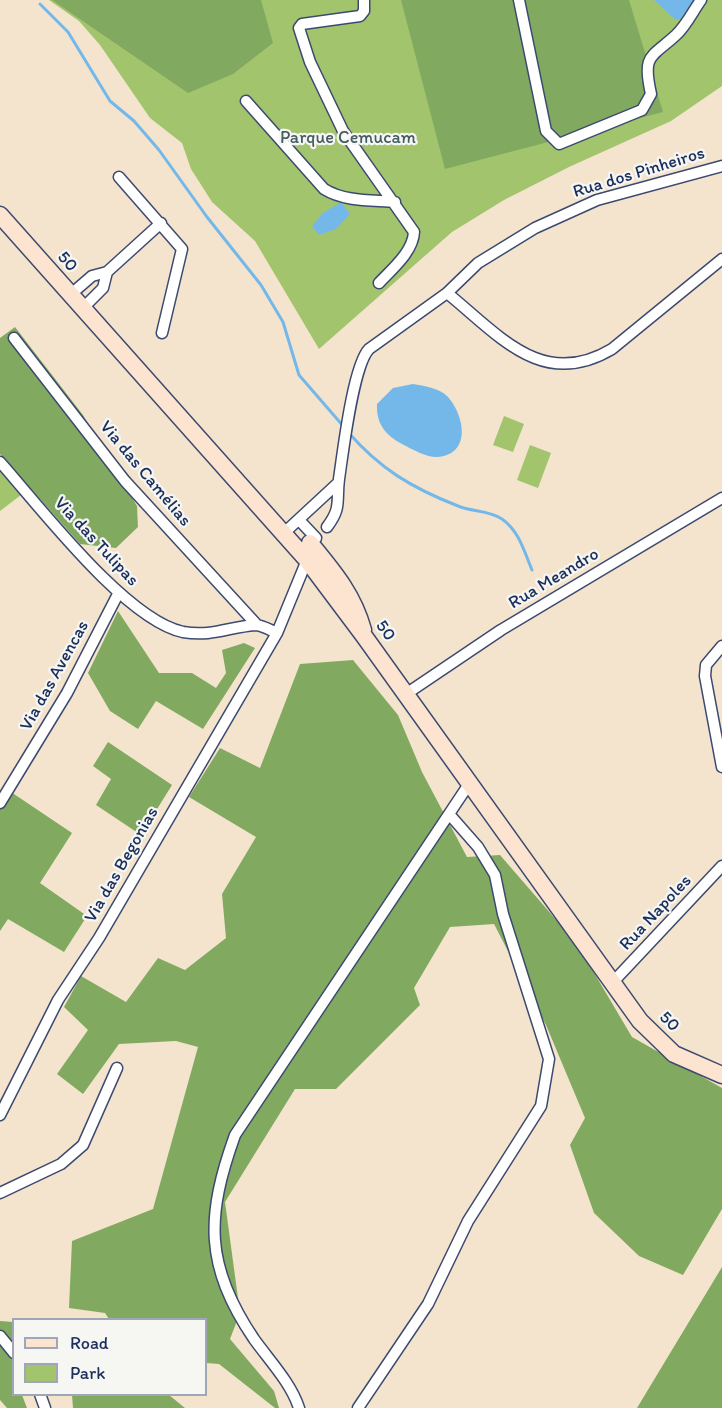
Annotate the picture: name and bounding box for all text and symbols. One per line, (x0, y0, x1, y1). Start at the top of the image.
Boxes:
park label: Parque Cemucam (280, 127, 416, 149)
street label: Rua dos Pinheiros (570, 143, 708, 203)
street label: 50 (52, 247, 82, 277)
street label: Via das Camélias (95, 417, 195, 531)
street label: Via das Tulipas (49, 493, 143, 591)
street label: Rua Meandro (505, 544, 603, 614)
street label: 50 (370, 616, 400, 646)
street label: Via das Avencas (16, 617, 94, 735)
street label: Via das Begonias (80, 803, 164, 927)
street label: Rua Napoles (615, 871, 697, 955)
street label: 50 (654, 1007, 684, 1037)
legend (12, 1318, 207, 1396)
text: Road (70, 1332, 109, 1354)
text: Park (70, 1362, 105, 1384)

